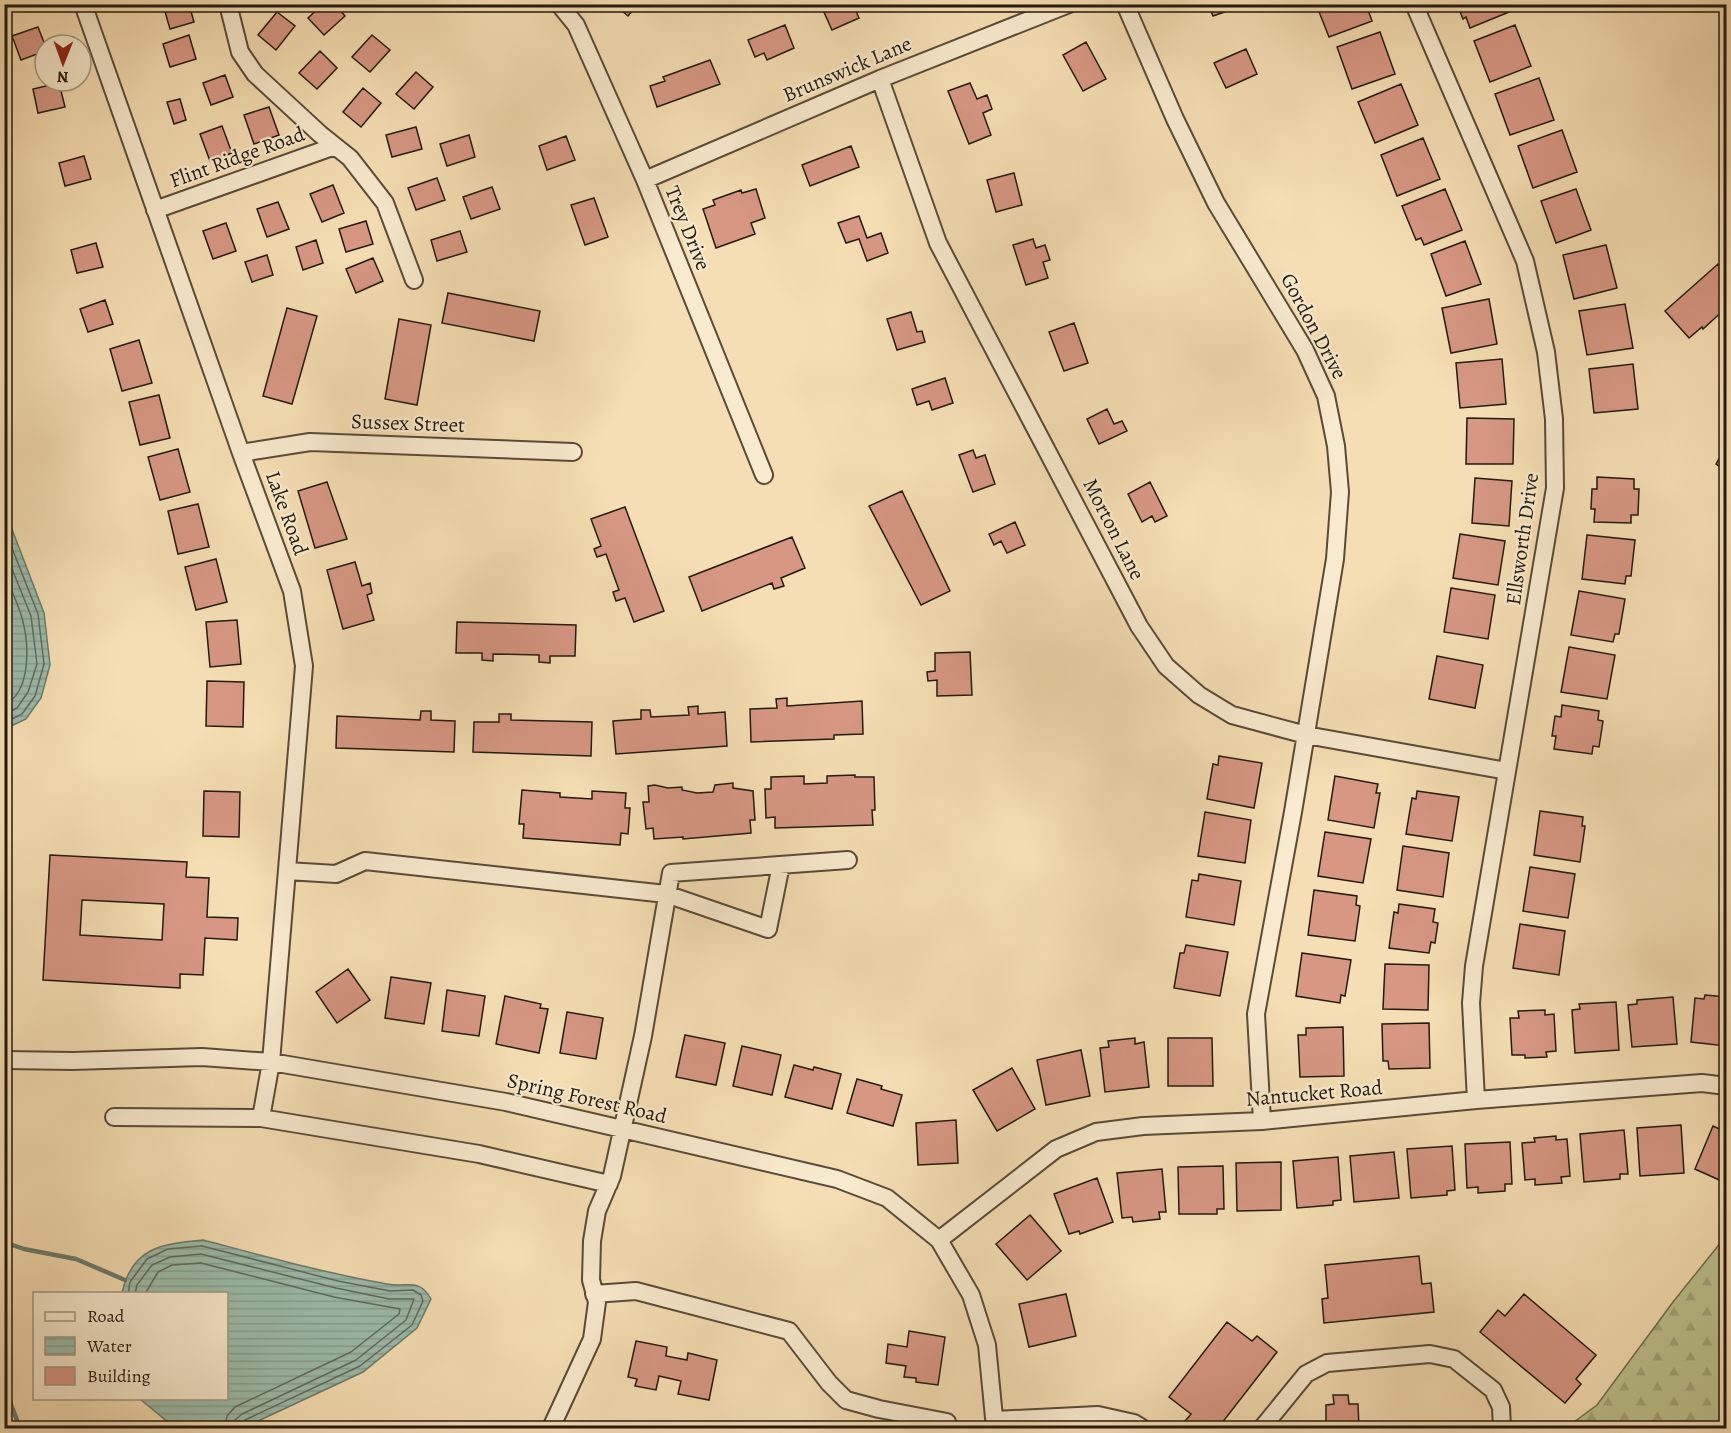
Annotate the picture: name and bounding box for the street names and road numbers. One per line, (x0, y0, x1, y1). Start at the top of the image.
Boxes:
street label: Brunswick Lane (778, 29, 916, 109)
street label: Flint Ridge Road (165, 119, 309, 194)
street label: Trey Drive (658, 182, 718, 274)
street label: Gordon Drive (1274, 268, 1354, 384)
street label: Sussex Street (350, 407, 466, 439)
street label: Lake Road (259, 467, 315, 560)
street label: Ellsworth Drive (1499, 471, 1545, 607)
street label: Morton Lane (1076, 474, 1152, 584)
street label: Spring Forest Road (504, 1066, 670, 1130)
street label: Nantucket Road (1244, 1073, 1384, 1113)

